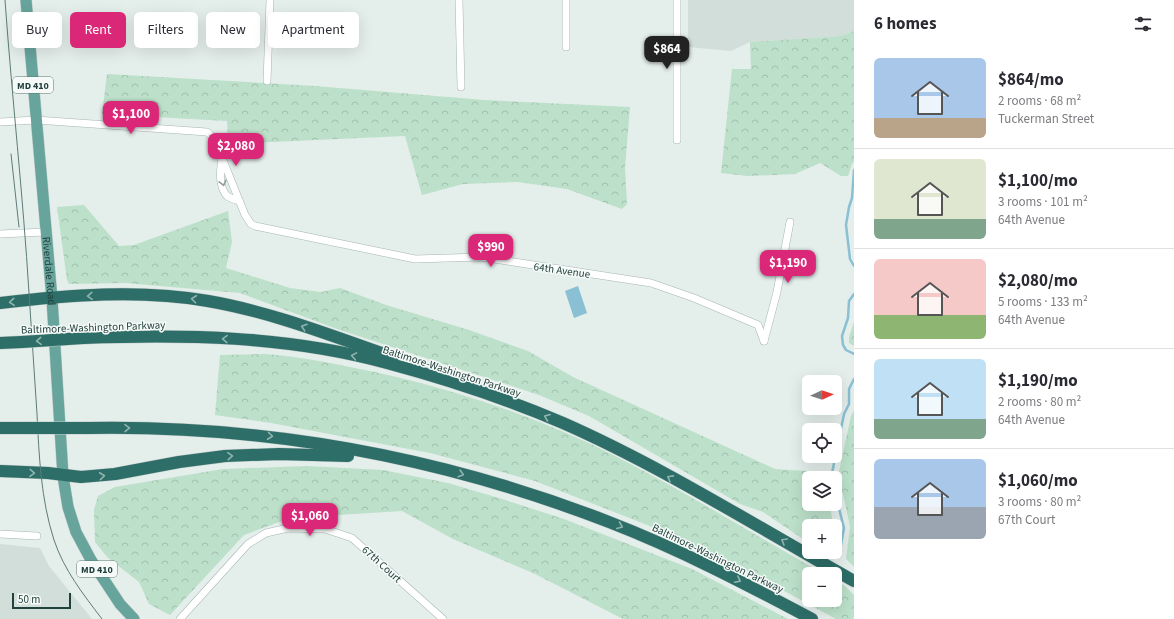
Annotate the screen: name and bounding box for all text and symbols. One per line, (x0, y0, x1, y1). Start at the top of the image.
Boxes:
chip: Buy (12, 12, 62, 48)
chip: Rent (70, 12, 126, 48)
chip: Filters (134, 12, 198, 48)
chip: New (206, 12, 260, 48)
chip: Apartment (268, 12, 359, 48)
text: 6 homes (874, 12, 936, 36)
icon: filters (1132, 13, 1154, 35)
pin: $864 (643, 36, 691, 70)
text: $864 (653, 40, 681, 58)
text: $864/mo (998, 68, 1064, 92)
icon: home (906, 74, 954, 122)
road number: MD 410 (13, 77, 53, 93)
text: 2 rooms · 68 m² (998, 92, 1081, 110)
pin: $1,100 (98, 101, 164, 135)
text: $1,100 (112, 105, 150, 123)
text: Tuckerman Street (998, 110, 1094, 128)
pin: $2,080 (203, 133, 269, 167)
text: $2,080 (217, 137, 255, 155)
text: $1,100/mo (998, 169, 1078, 193)
icon: home (906, 175, 954, 223)
one-way arrow (218, 180, 226, 187)
text: 3 rooms · 101 m² (998, 193, 1088, 211)
text: 64th Avenue (998, 211, 1065, 229)
pin: $990 (467, 234, 515, 268)
street label: Riverdale Road (39, 236, 59, 306)
text: $990 (477, 238, 505, 256)
pin: $1,190 (755, 250, 821, 284)
text: $1,190 (769, 254, 807, 272)
street label: 64th Avenue (533, 259, 592, 282)
text: $2,080/mo (998, 269, 1078, 293)
icon: home (906, 275, 954, 323)
one-way arrow (87, 292, 93, 300)
text: 5 rooms · 133 m² (998, 293, 1088, 311)
one-way arrow (191, 295, 197, 304)
one-way arrow (9, 297, 15, 306)
text: 64th Avenue (998, 311, 1065, 329)
street label: Baltimore-Washington Parkway (21, 317, 166, 338)
one-way arrow (301, 323, 308, 332)
one-way arrow (222, 334, 228, 343)
one-way arrow (36, 336, 42, 345)
street label: Baltimore-Washington Parkway (381, 342, 523, 401)
one-way arrow (351, 352, 357, 360)
text: $1,190/mo (998, 369, 1078, 393)
north arrow (802, 375, 842, 415)
map controls (802, 375, 842, 607)
icon: home (906, 375, 954, 423)
text: 2 rooms · 80 m² (998, 393, 1081, 411)
text: 64th Avenue (998, 411, 1065, 429)
one-way arrow (543, 413, 550, 421)
button: locate (802, 423, 842, 463)
one-way arrow (124, 424, 130, 432)
one-way arrow (267, 431, 273, 440)
one-way arrow (227, 451, 233, 460)
one-way arrow (29, 468, 35, 477)
one-way arrow (457, 469, 464, 478)
text: $1,060/mo (998, 469, 1078, 493)
one-way arrow (99, 471, 105, 480)
button: layers (802, 471, 842, 511)
one-way arrow (667, 475, 674, 482)
icon: home (906, 475, 954, 523)
text: 3 rooms · 80 m² (998, 493, 1081, 511)
pin: $1,060 (277, 503, 343, 537)
text: $1,060 (291, 507, 329, 525)
text: 67th Court (998, 511, 1055, 529)
button: + (802, 519, 842, 559)
street label: Baltimore-Washington Parkway (650, 520, 786, 597)
one-way arrow (616, 522, 623, 530)
one-way arrow (780, 539, 788, 546)
street label: 67th Court (359, 543, 405, 586)
road number: MD 410 (77, 561, 117, 577)
button: − (802, 567, 842, 607)
one-way arrow (734, 575, 741, 583)
scale bar (12, 591, 71, 610)
text: 50 m (18, 592, 40, 607)

